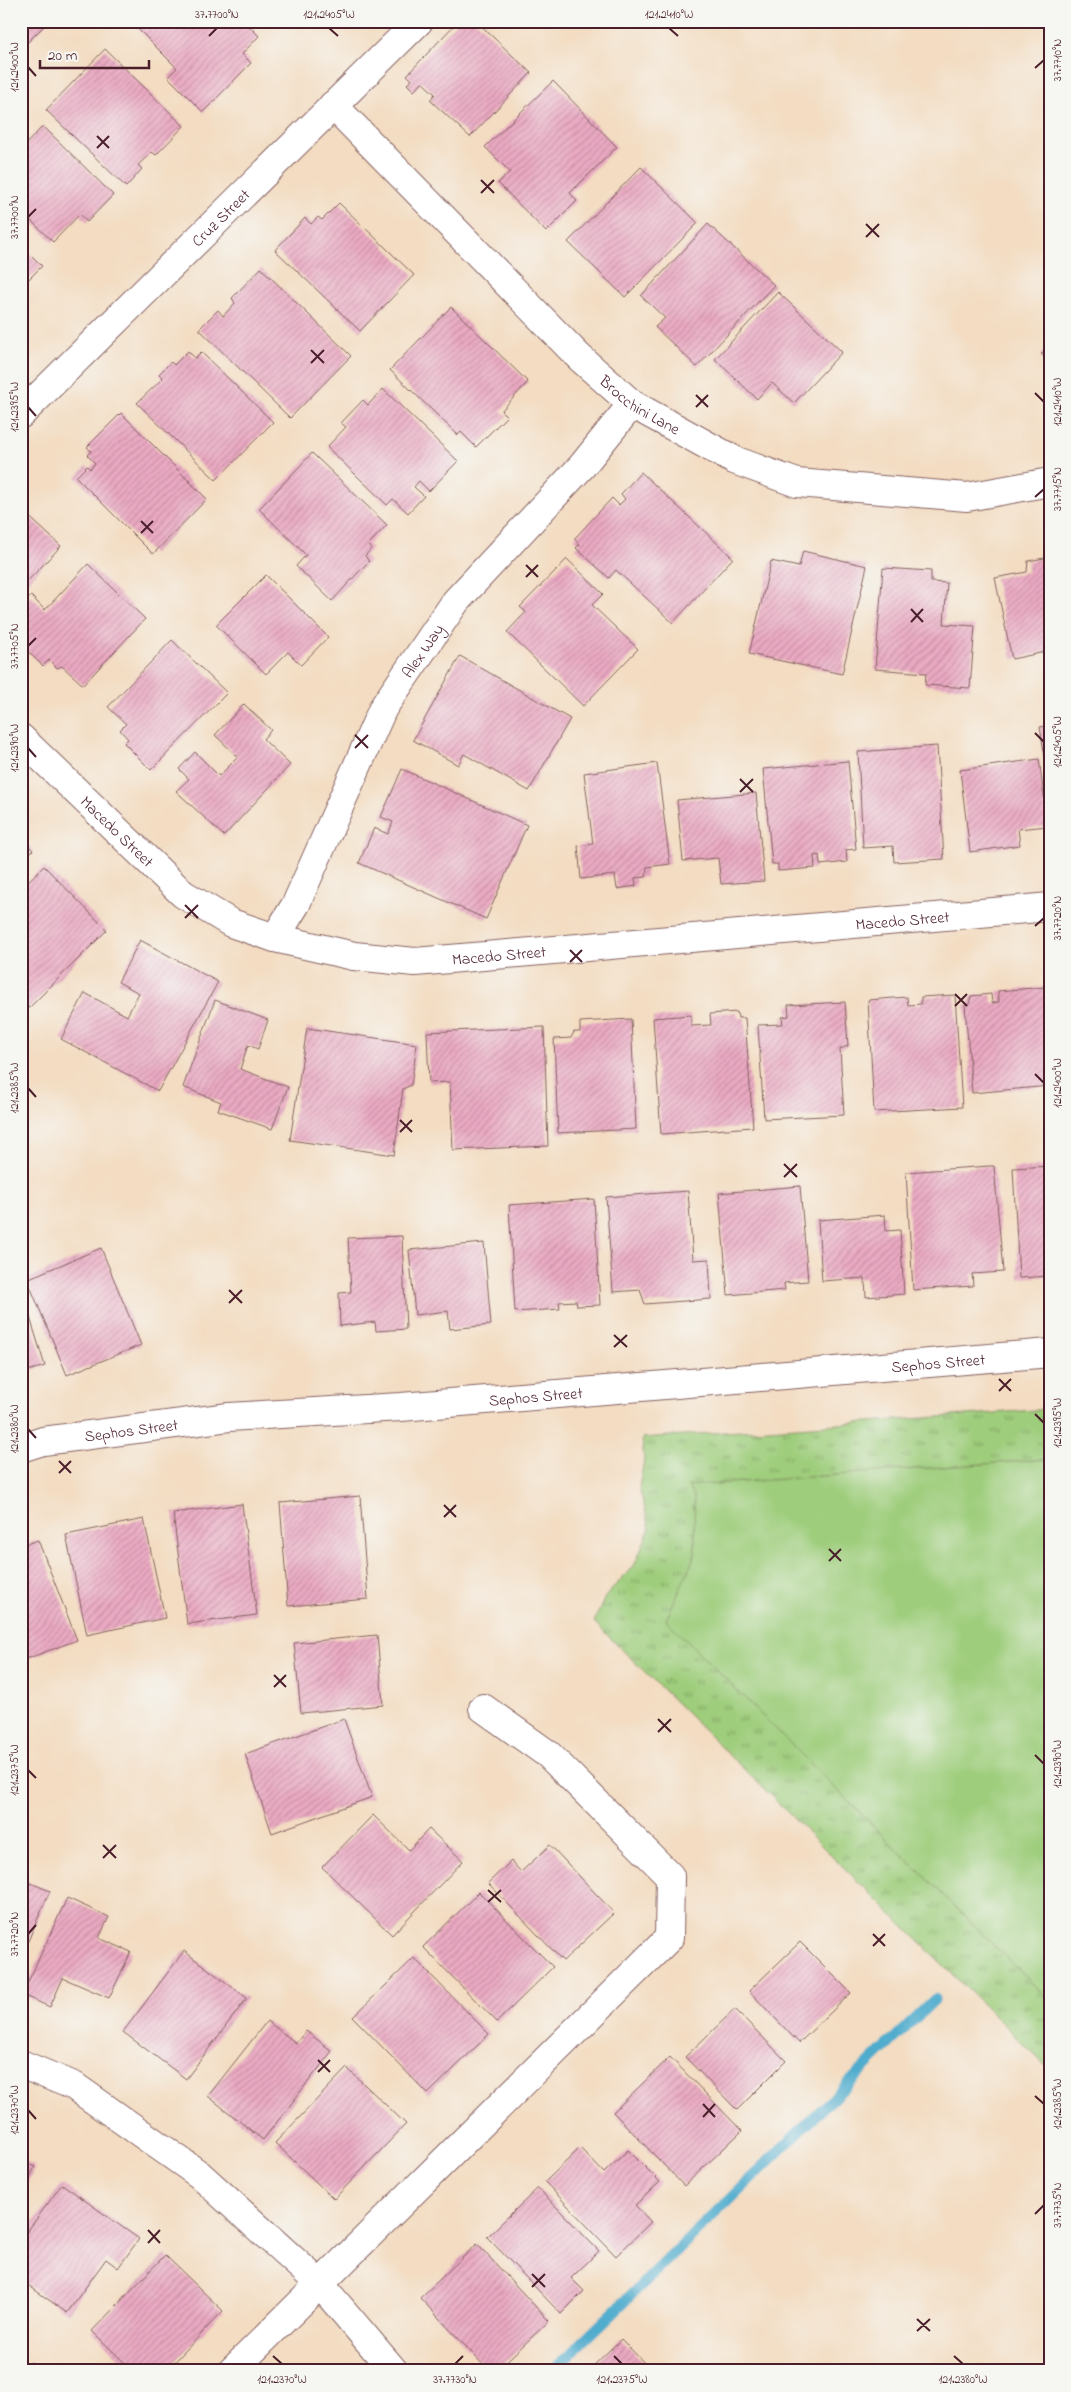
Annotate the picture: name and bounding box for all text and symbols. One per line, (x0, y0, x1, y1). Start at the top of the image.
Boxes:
text: 37.7700°N (195, 6, 239, 24)
text: 121.2405°W (303, 6, 355, 24)
text: 121.2410°W (645, 6, 693, 24)
scale bar (40, 38, 149, 70)
text: 37.7710°N (1049, 39, 1067, 81)
text: 121.2400°W (6, 42, 24, 92)
text: 20 m (48, 45, 78, 67)
street label: Cruz Street (187, 184, 257, 253)
text: 37.7700°N (6, 195, 24, 239)
street label: Brocchini Lane (592, 370, 685, 442)
text: 121.2410°W (1049, 378, 1067, 426)
text: 121.2395°W (6, 382, 24, 432)
text: 37.7715°N (1049, 467, 1067, 511)
street label: Alex Way (397, 620, 451, 684)
text: 37.7705°N (6, 623, 24, 669)
text: 121.2405°W (1049, 716, 1067, 768)
text: 121.2390°W (6, 724, 24, 772)
street label: Macedo Street (74, 791, 159, 874)
text: 37.7720°N (1049, 896, 1067, 940)
street label: Macedo Street (855, 906, 951, 938)
street label: Macedo Street (451, 941, 548, 973)
text: 121.2400°W (1049, 1058, 1067, 1108)
text: 121.2385°W (6, 1063, 24, 1113)
street label: Sephos Street (890, 1348, 987, 1380)
street label: Sephos Street (488, 1382, 584, 1414)
text: 121.2395°W (1049, 1398, 1067, 1448)
text: 121.2380°W (6, 1404, 24, 1454)
street label: Sephos Street (83, 1414, 180, 1450)
text: 121.2390°W (1049, 1740, 1067, 1788)
text: 121.2375°W (6, 1744, 24, 1796)
text: 37.7720°N (6, 1912, 24, 1956)
text: 121.2385°W (1049, 2079, 1067, 2129)
text: 121.2370°W (6, 2085, 24, 2135)
text: 37.7735°N (1049, 2182, 1067, 2228)
text: 121.2370°W (257, 2371, 307, 2389)
text: 37.7730°N (433, 2371, 477, 2389)
text: 121.2375°W (596, 2371, 648, 2389)
text: 121.2380°W (938, 2371, 988, 2389)

